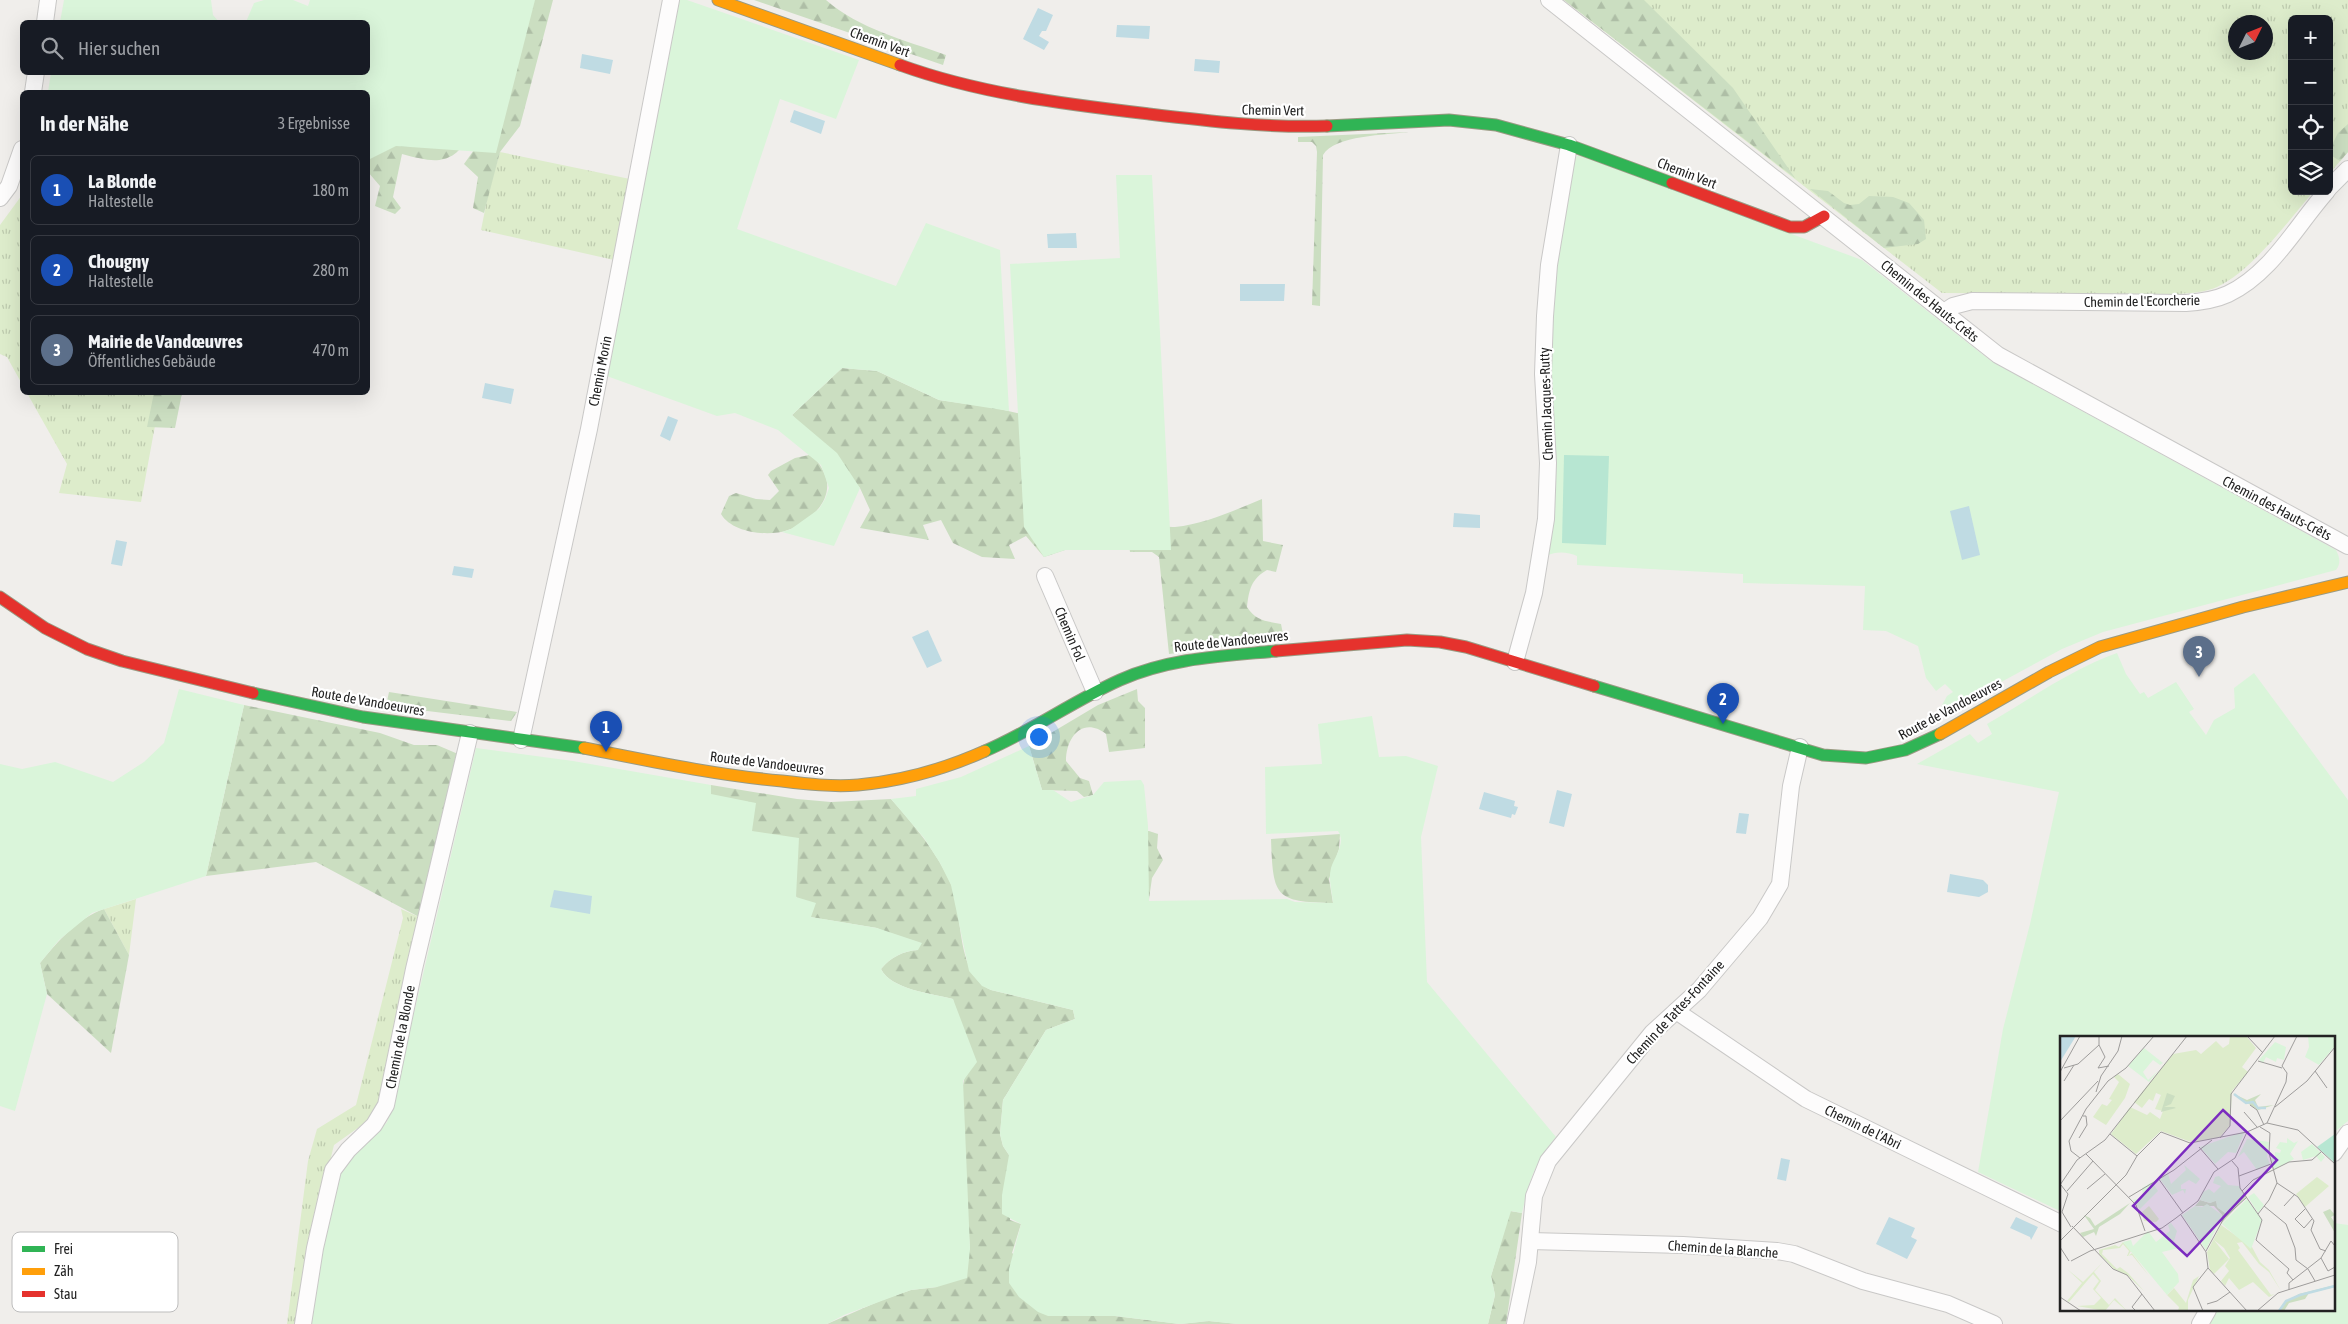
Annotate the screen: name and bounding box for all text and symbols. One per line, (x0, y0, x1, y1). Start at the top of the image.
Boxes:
north arrow (2228, 15, 2273, 60)
map controls (2288, 15, 2333, 195)
button: + (2288, 15, 2333, 60)
search box (20, 20, 370, 75)
street label: Chemin Vert (848, 24, 912, 60)
icon: search (38, 34, 66, 62)
text: Hier suchen (78, 37, 160, 59)
button: − (2288, 60, 2333, 105)
street label: Chemin Vert (1242, 101, 1304, 119)
button: locate (2288, 105, 2333, 150)
text: In der Nähe (40, 111, 129, 135)
text: 3 Ergebnisse (278, 114, 350, 132)
button: layers (2288, 150, 2333, 195)
street label: Chemin Vert (1655, 154, 1719, 192)
text: La Blonde (88, 170, 156, 192)
text: 1 (53, 181, 61, 199)
text: 180 m (313, 181, 349, 199)
text: Haltestelle (88, 192, 154, 210)
text: Chougny (88, 250, 149, 272)
street label: Chemin des Hauts-Crêts (1878, 257, 1982, 345)
text: 2 (53, 261, 61, 279)
text: 280 m (313, 261, 349, 279)
text: Haltestelle (88, 272, 154, 290)
street label: Chemin de l'Ecorcherie (2084, 292, 2200, 310)
text: Mairie de Vandœuvres (88, 330, 243, 352)
street label: Chemin Morin (585, 334, 615, 408)
text: 3 (53, 341, 61, 359)
text: 470 m (313, 341, 349, 359)
street label: Chemin Jacques-Rutty (1536, 347, 1556, 461)
text: Öffentliches Gebäude (88, 352, 216, 370)
street label: Chemin des Hauts-Crêts (2220, 473, 2334, 543)
street label: Chemin Fol (1051, 605, 1089, 664)
street label: Route de Vandoeuvres (1173, 627, 1289, 655)
pin: 3 (2183, 636, 2215, 677)
street label: Route de Vandoeuvres (1896, 675, 2004, 743)
street label: Route de Vandoeuvres (310, 683, 426, 719)
pin: 2 (1707, 683, 1739, 724)
pin: 1 (590, 711, 622, 752)
your location (1026, 724, 1052, 750)
street label: Route de Vandoeuvres (709, 748, 825, 778)
street label: Chemin de Tattes-Fontaine (1623, 957, 1727, 1067)
street label: Chemin de la Blonde (382, 984, 418, 1090)
inset map (2060, 1036, 2336, 1312)
street label: Chemin de l'Abri (1822, 1102, 1904, 1152)
legend (12, 1232, 178, 1312)
street label: Chemin de la Blanche (1667, 1237, 1779, 1261)
text: Frei (54, 1241, 73, 1257)
text: Zäh (54, 1263, 74, 1279)
text: Stau (54, 1286, 77, 1302)

